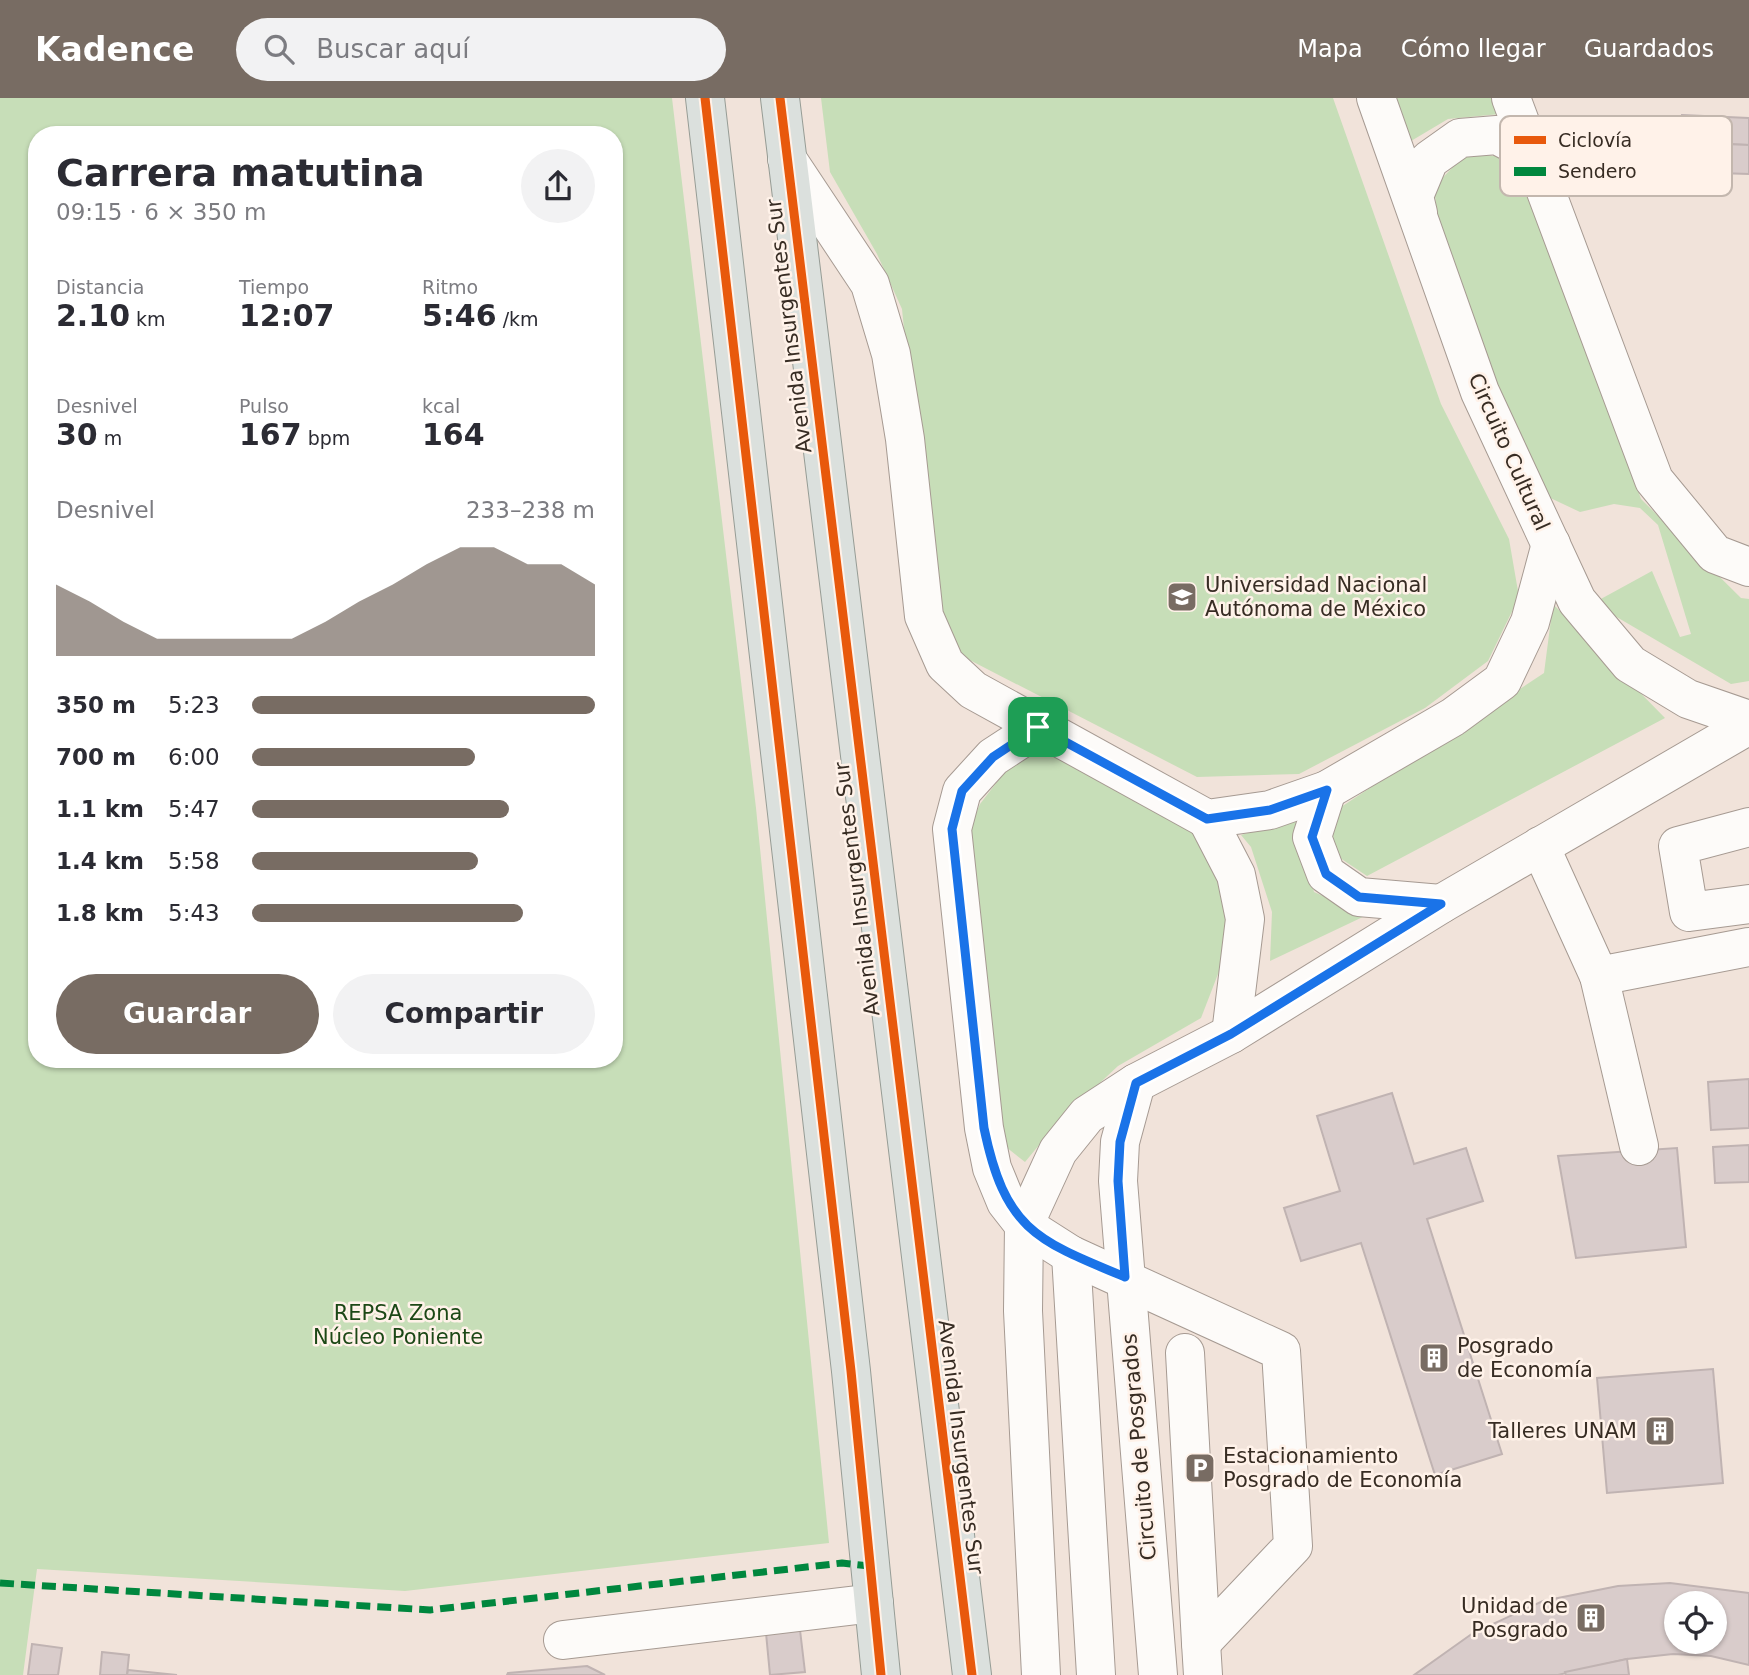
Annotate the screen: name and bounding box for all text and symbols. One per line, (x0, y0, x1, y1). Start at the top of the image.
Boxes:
search box (236, 18, 726, 81)
text: Kadence (35, 30, 194, 69)
icon: search (260, 30, 298, 68)
text: Buscar aquí (316, 34, 469, 64)
text: Mapa (1297, 35, 1363, 63)
text: Cómo llegar (1401, 35, 1546, 63)
text: Guardados (1584, 35, 1714, 63)
legend (1500, 116, 1732, 196)
text: Ciclovía (1558, 129, 1632, 151)
button: share (521, 149, 595, 223)
text: Carrera matutina (56, 151, 425, 195)
text: Sendero (1558, 160, 1637, 182)
street label: Avenida Insurgentes Sur (761, 197, 817, 455)
text: 09:15 · 6 × 350 m (56, 199, 266, 225)
text: Distancia (56, 276, 144, 298)
text: Tiempo (239, 276, 309, 298)
text: Ritmo (422, 276, 478, 298)
text: 2.10 (56, 298, 130, 333)
text: 12:07 (239, 298, 335, 333)
text: 5:46 (422, 298, 497, 333)
text: km (130, 308, 166, 330)
text: /km (497, 308, 539, 330)
street label: Circuito Cultural (1464, 370, 1554, 534)
text: Desnivel (56, 395, 138, 417)
text: Pulso (239, 395, 289, 417)
text: kcal (422, 395, 460, 417)
text: 30 (56, 417, 98, 452)
text: 167 (239, 417, 302, 452)
text: 164 (422, 417, 485, 452)
text: m (98, 427, 122, 449)
text: bpm (302, 427, 350, 449)
text: Desnivel (56, 497, 155, 523)
text: 233–238 m (466, 497, 595, 523)
place label: Universidad Nacional Autónoma de México (1205, 573, 1427, 621)
school or university icon: Universidad Nacional Autónoma de México (1165, 580, 1199, 614)
text: 350 m (56, 692, 136, 718)
text: 5:23 (168, 692, 220, 718)
pin (1008, 697, 1068, 757)
icon: arrive (1019, 708, 1057, 746)
text: 700 m (56, 744, 136, 770)
text: 6:00 (168, 744, 220, 770)
street label: Avenida Insurgentes Sur (829, 760, 885, 1018)
text: 1.1 km (56, 796, 144, 822)
text: 5:47 (168, 796, 220, 822)
text: 1.4 km (56, 848, 144, 874)
text: 5:58 (168, 848, 220, 874)
text: 1.8 km (56, 900, 144, 926)
text: 5:43 (168, 900, 220, 926)
button: Guardar (56, 974, 319, 1054)
button: Compartir (333, 974, 595, 1054)
park label: REPSA Zona Núcleo Poniente (313, 1301, 483, 1349)
street label: Avenida Insurgentes Sur (933, 1318, 989, 1576)
street label: Circuito de Posgrados (1117, 1333, 1161, 1561)
place label: Posgrado de Economía (1457, 1334, 1593, 1382)
building icon: Posgrado de Economía (1417, 1341, 1451, 1375)
building icon: Talleres UNAM (1643, 1414, 1677, 1448)
place label: Talleres UNAM (1487, 1419, 1637, 1443)
place label: Estacionamiento Posgrado de Economía (1223, 1444, 1462, 1492)
parking icon: Estacionamiento Posgrado de Economía (1183, 1451, 1217, 1485)
map controls (1664, 1591, 1727, 1654)
button: locate (1664, 1591, 1727, 1654)
place label: Unidad de Posgrado (1461, 1594, 1568, 1642)
building icon: Unidad de Posgrado (1574, 1601, 1608, 1635)

